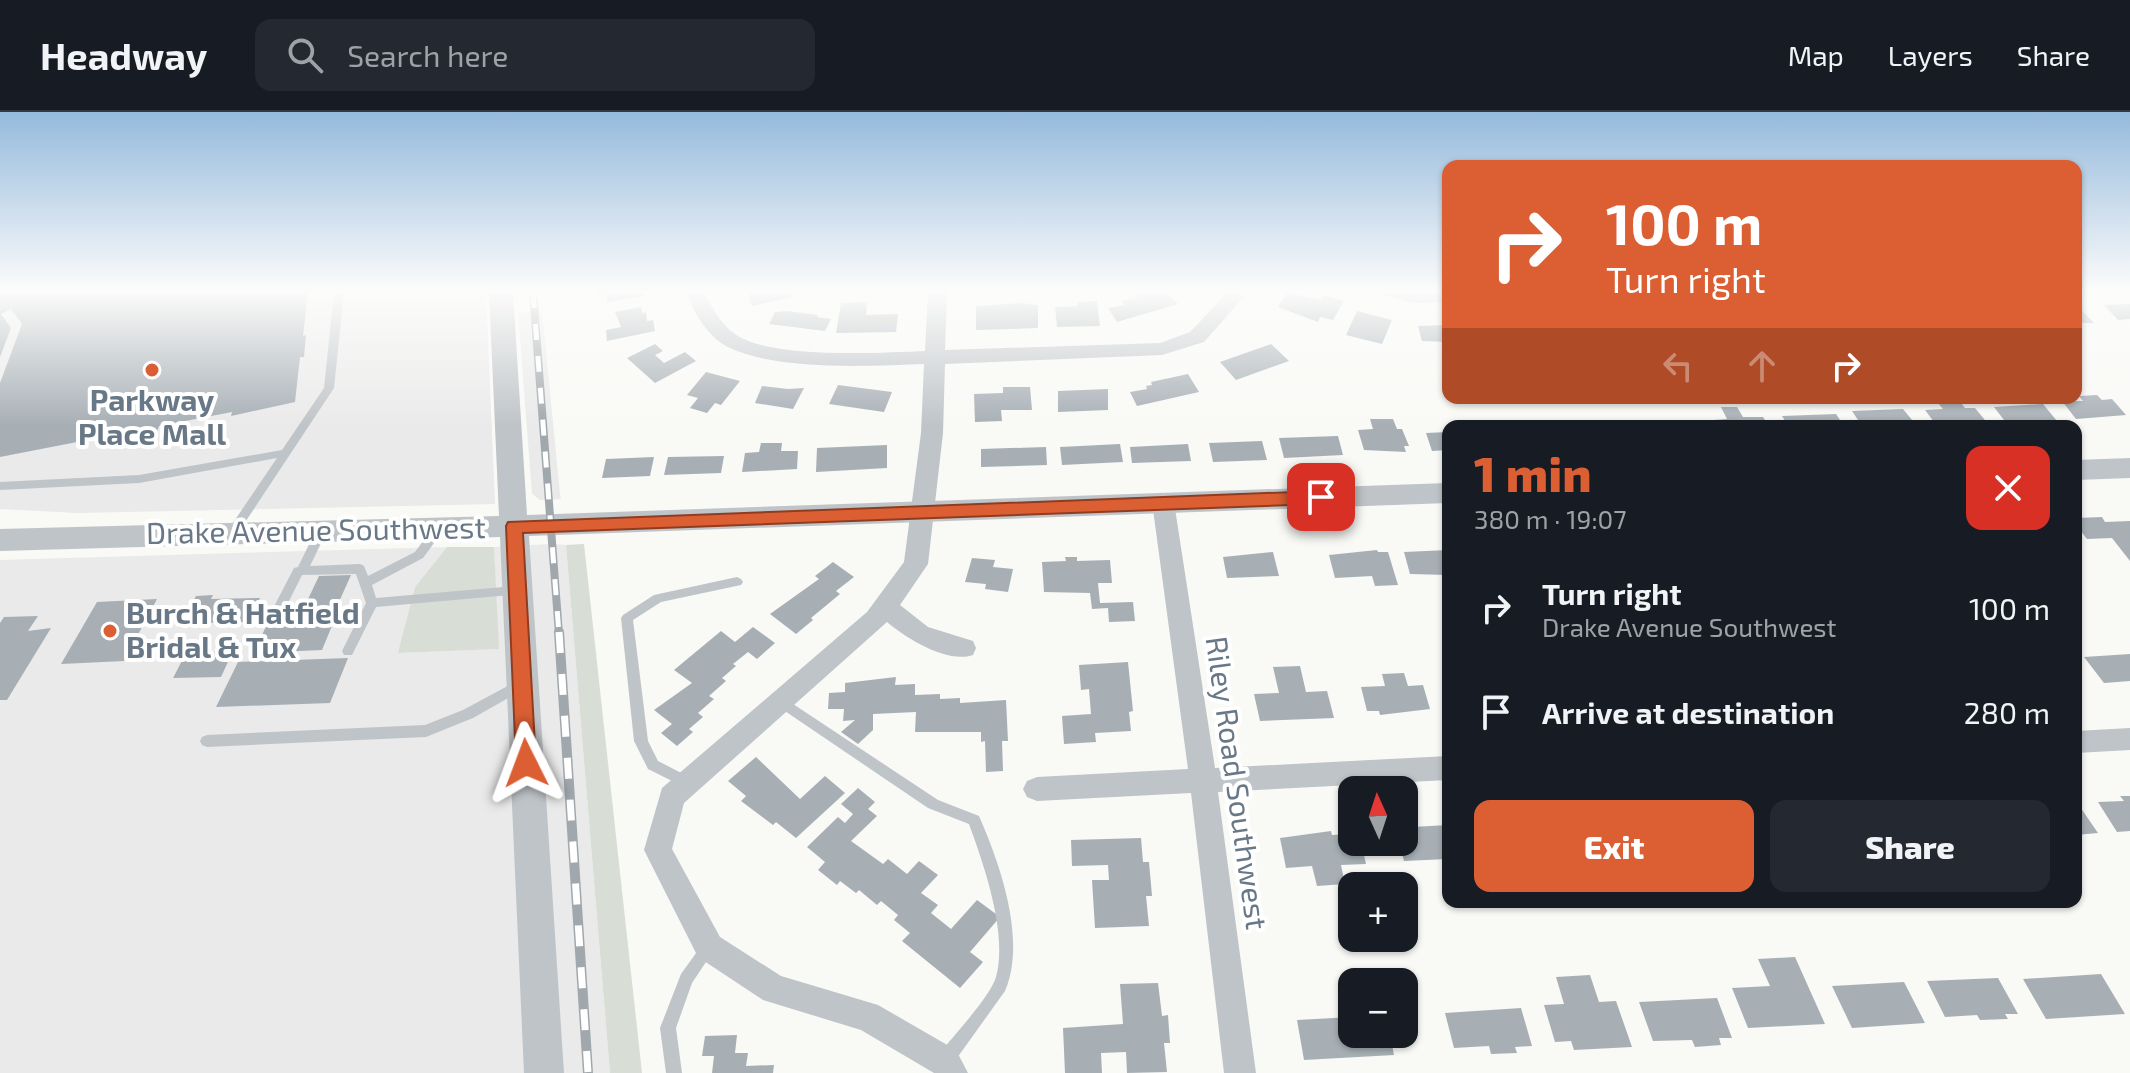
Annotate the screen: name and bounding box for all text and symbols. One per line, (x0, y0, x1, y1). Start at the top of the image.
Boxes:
search box (255, 19, 815, 91)
text: Headway (40, 32, 207, 78)
icon: search (283, 33, 327, 77)
text: Search here (347, 37, 508, 73)
text: Map (1788, 38, 1844, 72)
text: Layers (1888, 38, 1973, 72)
text: Share (2017, 38, 2090, 72)
text: 100 m (1606, 189, 1762, 256)
icon: right (1474, 192, 1578, 296)
text: Turn right (1606, 257, 1766, 300)
icon: left (1656, 344, 1700, 388)
icon: ahead (1740, 344, 1784, 388)
icon: right (1824, 344, 1868, 388)
marker: Parkway Place Mall (143, 361, 161, 379)
place label: Parkway Place Mall (78, 381, 226, 451)
text: 1 min (1474, 444, 1592, 502)
button: close (1966, 446, 2050, 530)
pin (1287, 463, 1355, 531)
icon: arrive (1299, 475, 1343, 519)
text: 380 m · 19:07 (1474, 503, 1627, 534)
street label: Drake Avenue Southwest (146, 508, 486, 550)
text: Turn right (1542, 575, 1682, 611)
icon: right (1474, 586, 1518, 630)
text: 100 m (1969, 590, 2050, 626)
place label: Burch & Hatfield Bridal & Tux (126, 594, 360, 664)
text: Drake Avenue Southwest (1542, 611, 1836, 642)
marker: Burch & Hatfield Bridal & Tux (101, 622, 119, 640)
street label: Riley Road Southwest (1200, 634, 1276, 932)
icon: arrive (1474, 690, 1518, 734)
text: Arrive at destination (1542, 694, 1834, 730)
text: 280 m (1964, 694, 2050, 730)
position arrow (484, 721, 568, 805)
north arrow (1338, 776, 1418, 856)
map controls (1338, 776, 1418, 1048)
button: Exit (1474, 800, 1754, 892)
button: Share (1770, 800, 2050, 892)
button: + (1338, 872, 1418, 952)
button: − (1338, 968, 1418, 1048)

